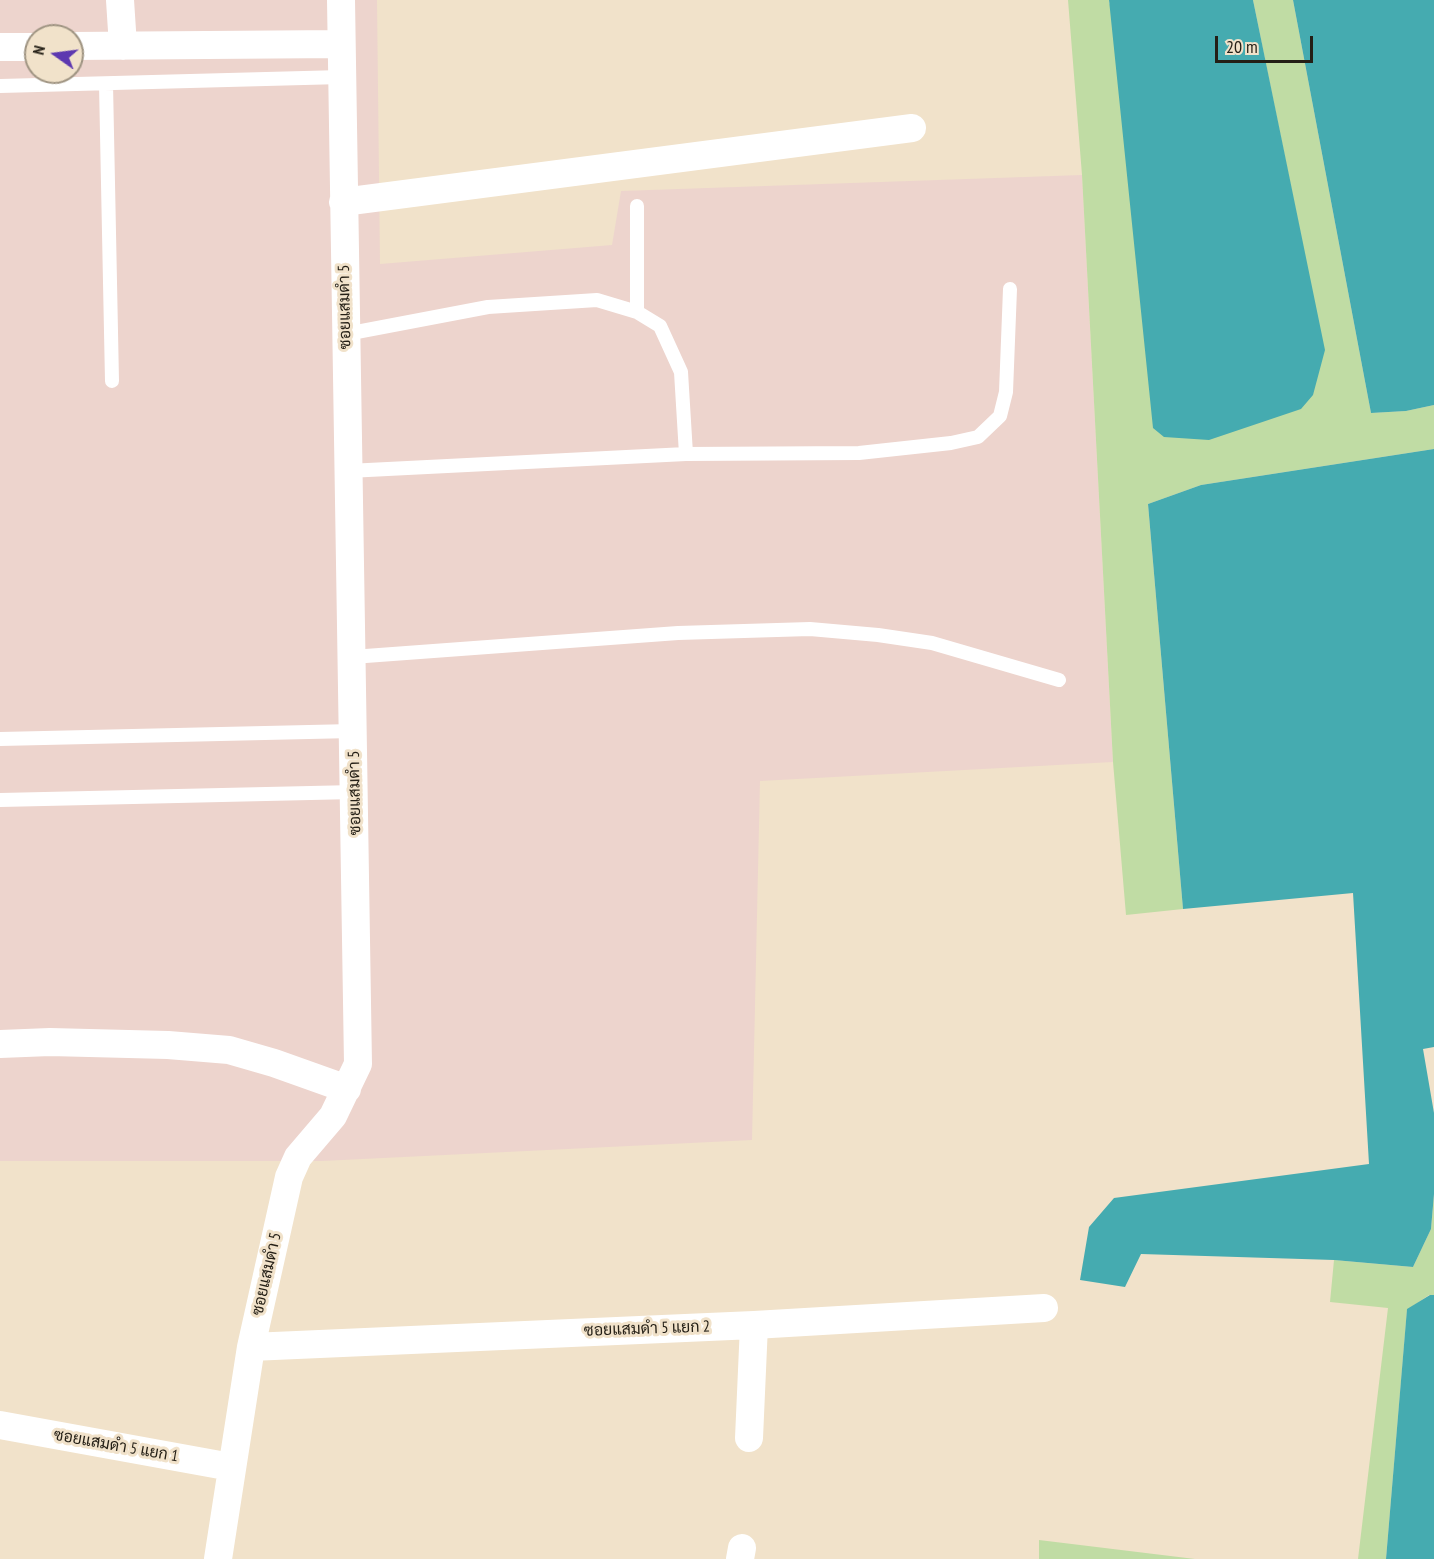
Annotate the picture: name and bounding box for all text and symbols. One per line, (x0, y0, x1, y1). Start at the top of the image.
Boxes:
north arrow (24, 24, 84, 84)
scale bar (1218, 24, 1316, 62)
text: 20 m (1226, 35, 1258, 58)
text: N (28, 44, 49, 57)
street label: ซอยแสมดำ 5 (335, 265, 355, 349)
street label: ซอยแสมดำ 5 (345, 751, 365, 835)
street label: ซอยแสมดำ 5 (248, 1231, 286, 1317)
street label: ซอยแสมดำ 5 แยก 2 (584, 1317, 710, 1341)
street label: ซอยแสมดำ 5 แยก 1 (52, 1426, 180, 1466)

